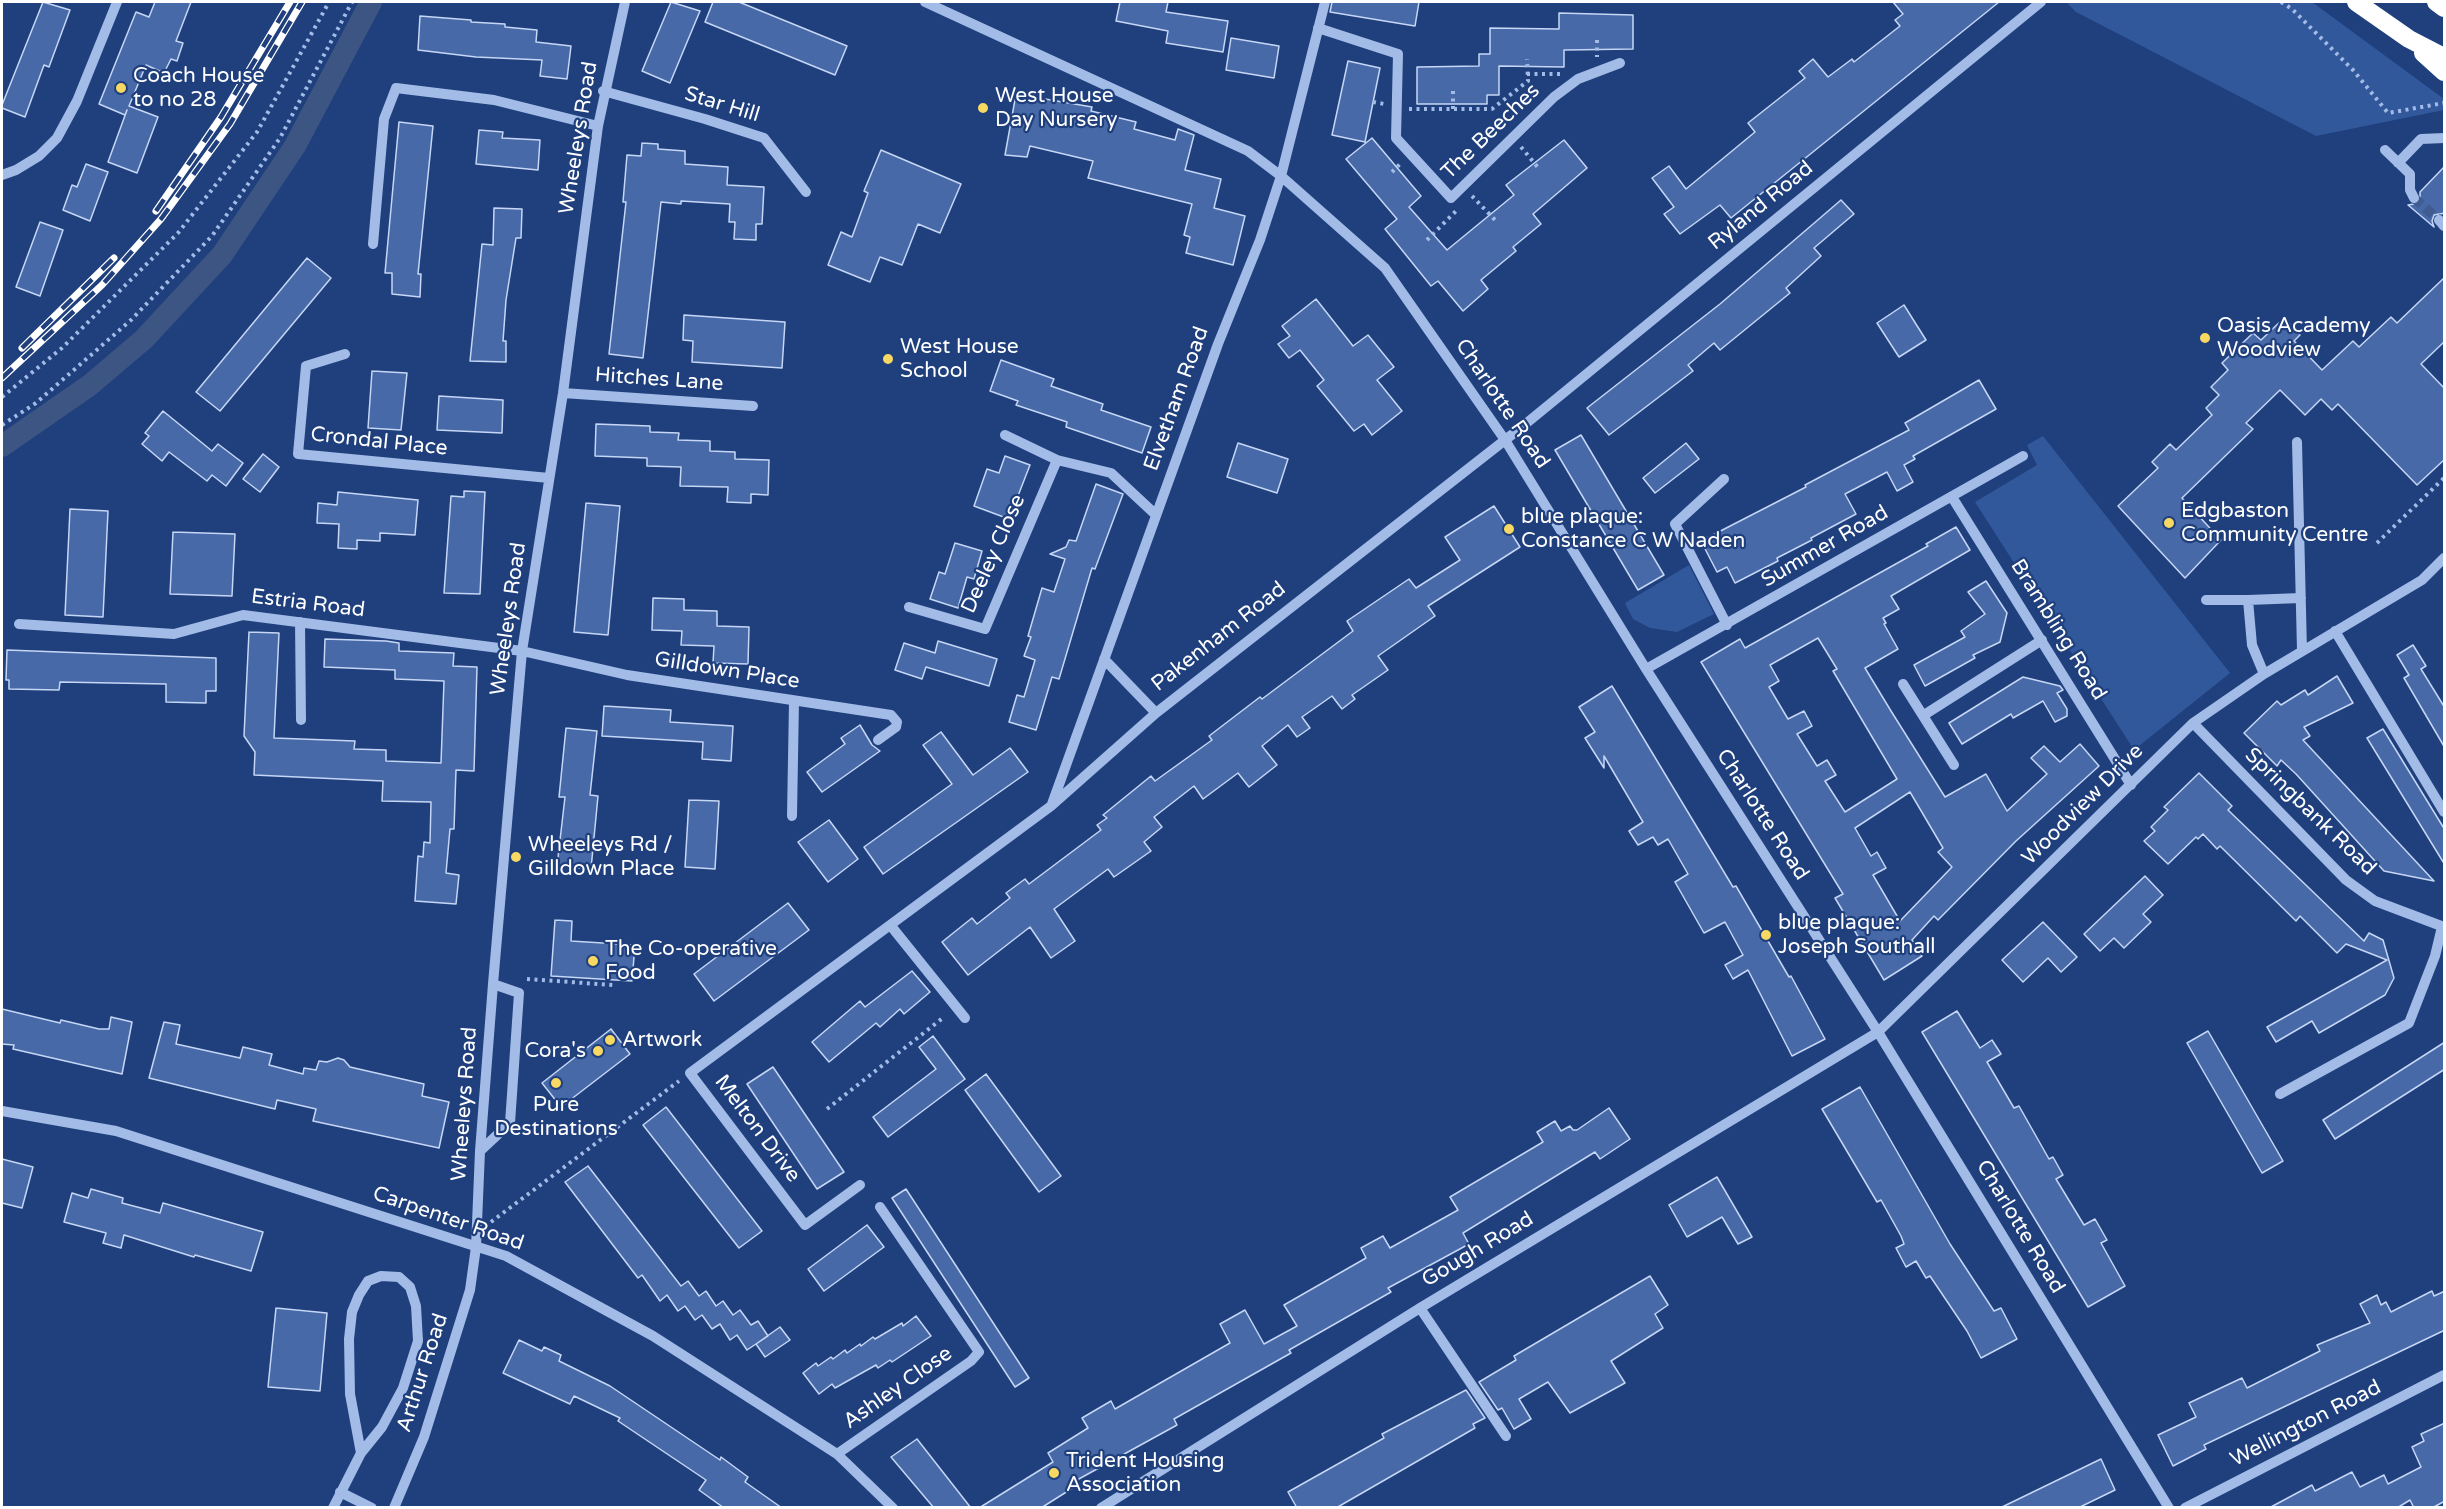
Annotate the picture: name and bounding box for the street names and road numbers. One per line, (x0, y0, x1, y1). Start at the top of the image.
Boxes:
street label: Wheeleys Road (554, 60, 604, 216)
street label: The Beeches (1437, 79, 1545, 185)
street label: Star Hill (681, 82, 763, 128)
street label: Ryland Road (1704, 156, 1818, 256)
street label: Elvetham Road (1139, 323, 1215, 475)
street label: Charlotte Road (1449, 334, 1555, 474)
street label: Hitches Lane (594, 363, 724, 397)
street label: Crondal Place (309, 422, 449, 462)
street label: Deeley Close (957, 491, 1031, 617)
street label: Summer Road (1757, 501, 1893, 593)
street label: Wheeleys Road (486, 541, 532, 697)
street label: Brambling Road (2005, 555, 2111, 705)
street label: Pakenham Road (1147, 577, 1291, 697)
street label: Estria Road (250, 585, 366, 623)
street label: Gilldown Place (653, 647, 801, 695)
street label: Woodview Drive (2017, 739, 2149, 871)
street label: Springbank Road (2239, 743, 2381, 881)
street label: Charlotte Road (1710, 745, 1814, 885)
street label: Wheeleys Road (447, 1026, 483, 1182)
street label: Melton Drive (709, 1070, 805, 1188)
street label: Charlotte Road (1970, 1156, 2070, 1298)
street label: Carpenter Road (369, 1181, 527, 1257)
street label: Gough Road (1418, 1207, 1538, 1293)
street label: Arthur Road (392, 1310, 454, 1436)
street label: Ashley Close (839, 1341, 957, 1435)
street label: Wellington Road (2227, 1375, 2385, 1473)

